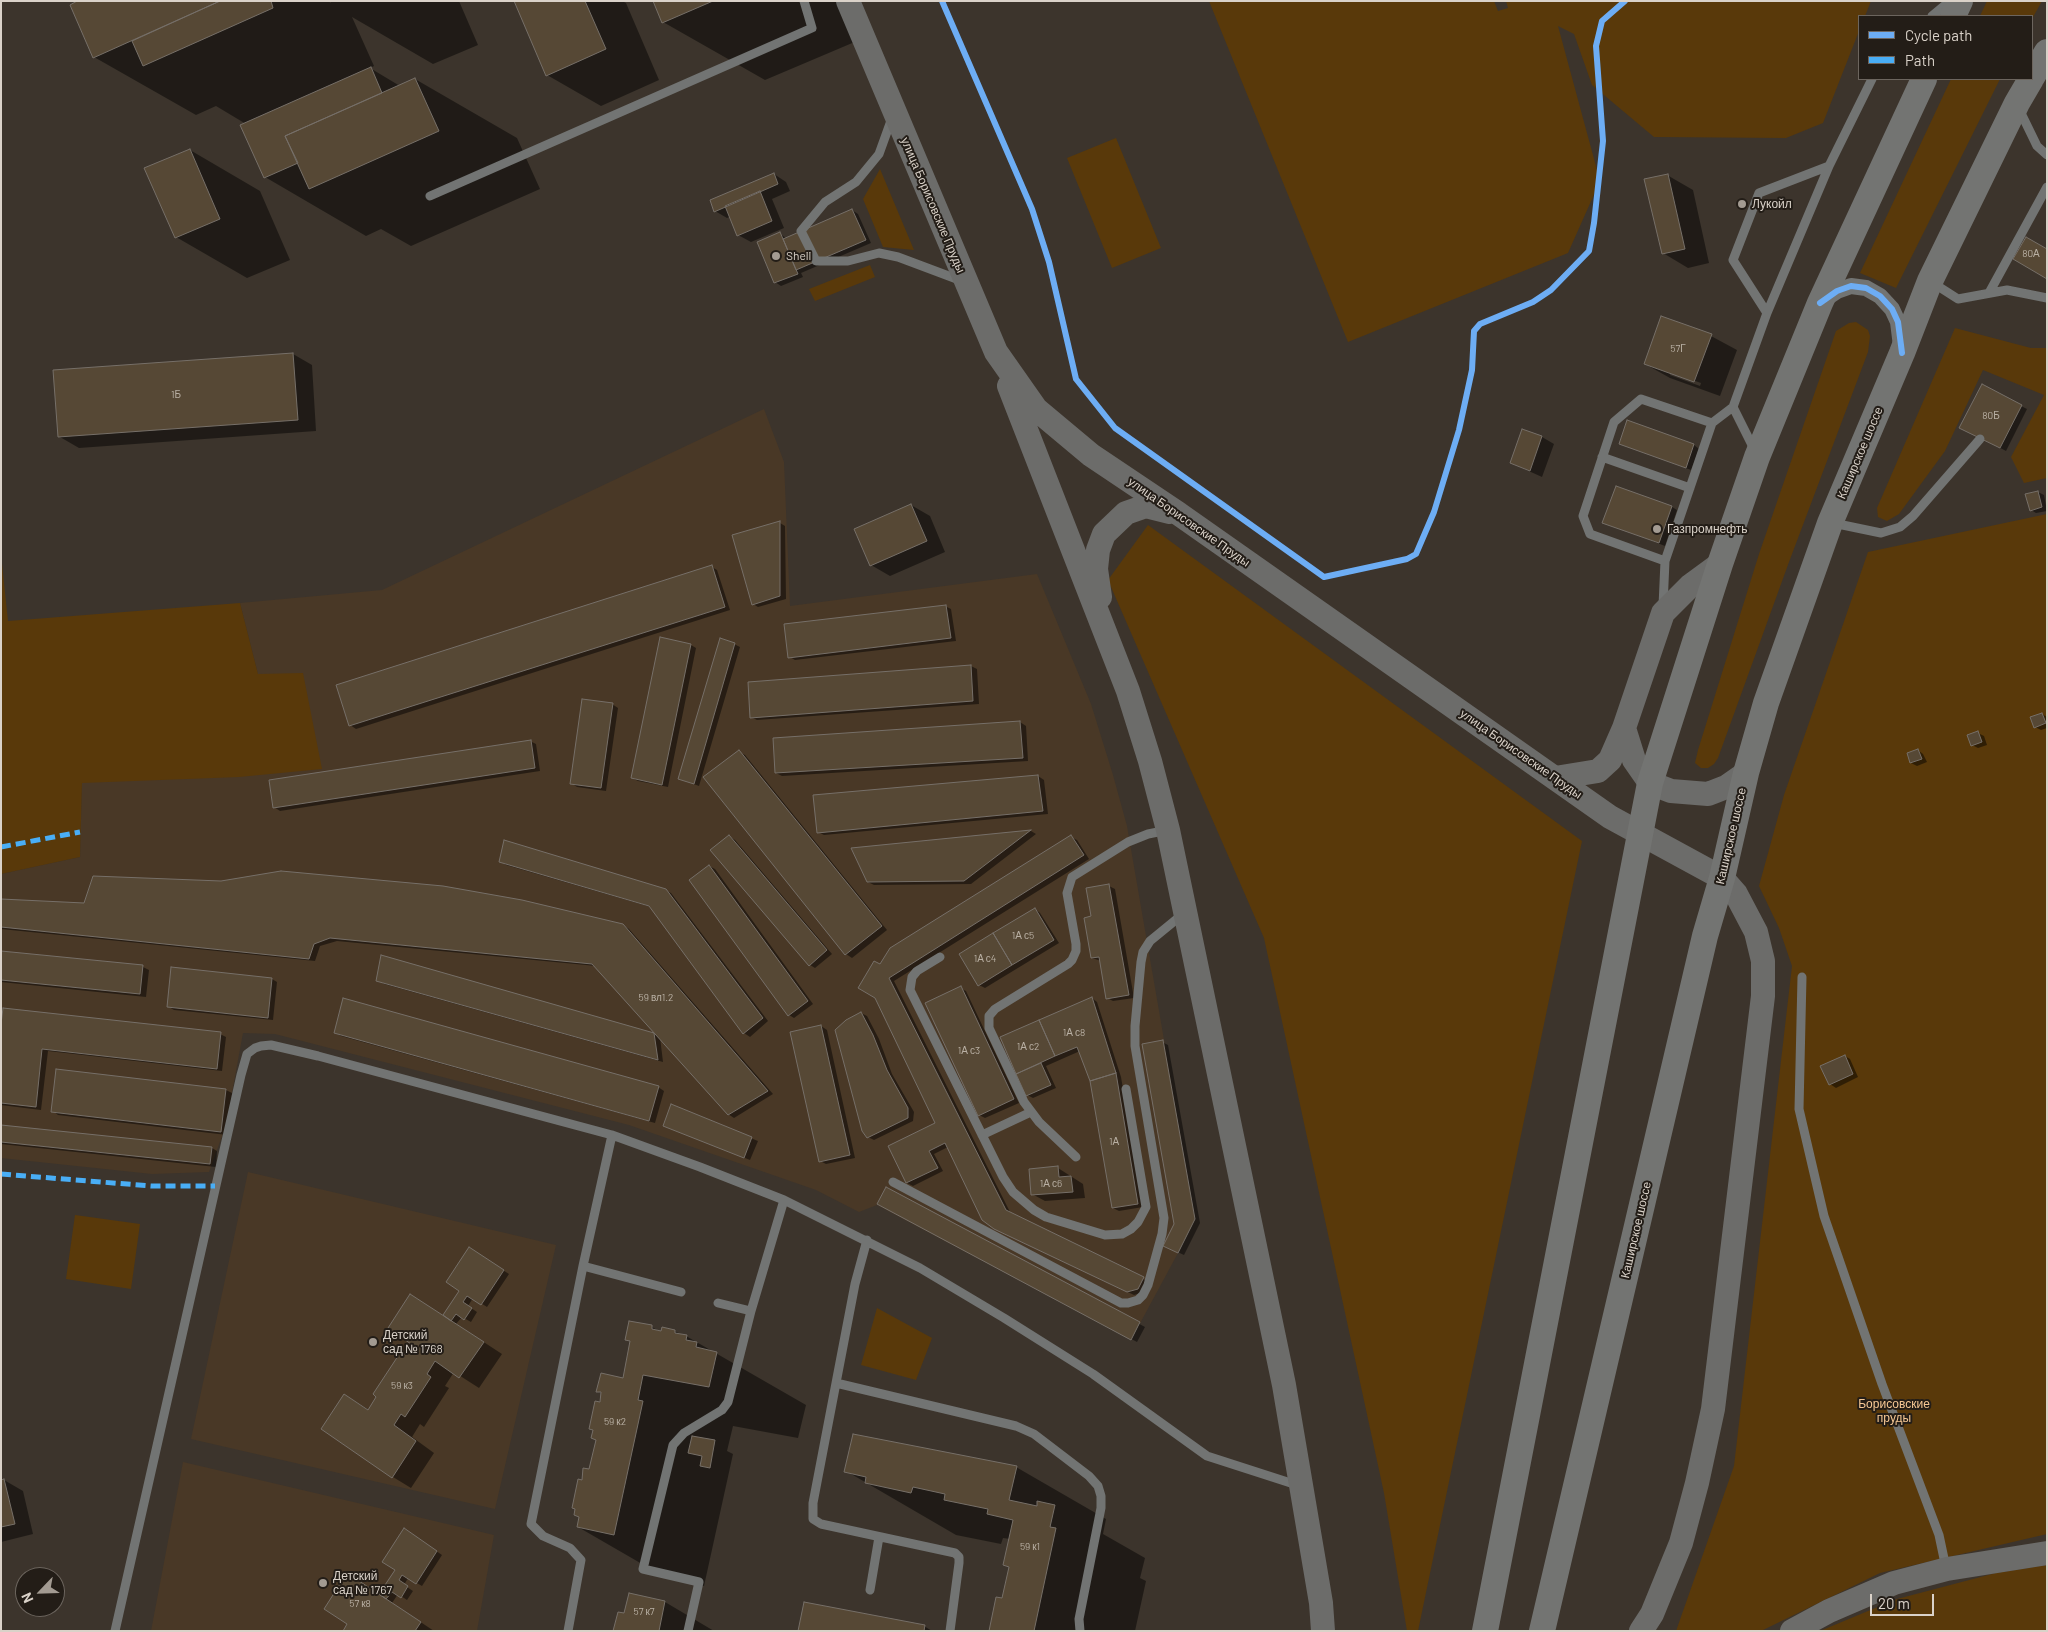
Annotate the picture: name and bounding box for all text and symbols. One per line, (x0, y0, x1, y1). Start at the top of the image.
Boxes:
legend (1858, 15, 2033, 80)
text: Cycle path (1905, 26, 1972, 44)
text: Path (1905, 51, 1935, 69)
street label: улица Борисовские Пруды (898, 135, 968, 275)
place label: Лукойл (1752, 197, 1792, 211)
marker: Лукойл (1736, 198, 1748, 210)
house number: 80А (2022, 248, 2040, 260)
place label: Shell (786, 249, 811, 263)
marker: Shell (770, 250, 782, 262)
house number: 57Г (1670, 343, 1686, 355)
house number: 1Б (171, 389, 181, 401)
street label: Каширское шоссе (1834, 405, 1886, 501)
house number: 80Б (1982, 410, 2000, 422)
street label: улица Борисовские Пруды (1125, 474, 1253, 570)
place label: Газпромнефть (1667, 522, 1748, 536)
marker: Газпромнефть (1651, 523, 1663, 535)
street label: улица Борисовские Пруды (1457, 706, 1585, 802)
street label: Каширское шоссе (1713, 786, 1749, 886)
house number: 1А с5 (1012, 930, 1034, 942)
house number: 1А с4 (974, 953, 996, 965)
house number: 59 вл1.2 (639, 992, 673, 1004)
house number: 1А с8 (1063, 1027, 1085, 1039)
house number: 1А с2 (1017, 1041, 1039, 1053)
house number: 1А с3 (958, 1045, 980, 1057)
house number: 1А (1109, 1136, 1119, 1148)
house number: 1А с6 (1040, 1178, 1062, 1190)
street label: Каширское шоссе (1618, 1180, 1654, 1280)
place label: Детский сад № 1768 (383, 1328, 443, 1356)
marker: Детский сад № 1768 (367, 1336, 379, 1348)
house number: 59 к3 (391, 1380, 413, 1392)
park label: Борисовские пруды (1858, 1397, 1930, 1425)
house number: 59 к2 (604, 1416, 626, 1428)
house number: 59 к1 (1020, 1541, 1040, 1553)
north arrow (15, 1567, 65, 1617)
place label: Детский сад № 1767 (333, 1569, 392, 1597)
marker: Детский сад № 1767 (317, 1577, 329, 1589)
scale bar (1873, 1584, 1937, 1616)
text: N (17, 1590, 36, 1606)
text: 20 m (1878, 1594, 1910, 1612)
house number: 57 к8 (349, 1598, 371, 1610)
house number: 57 к7 (634, 1606, 654, 1618)

